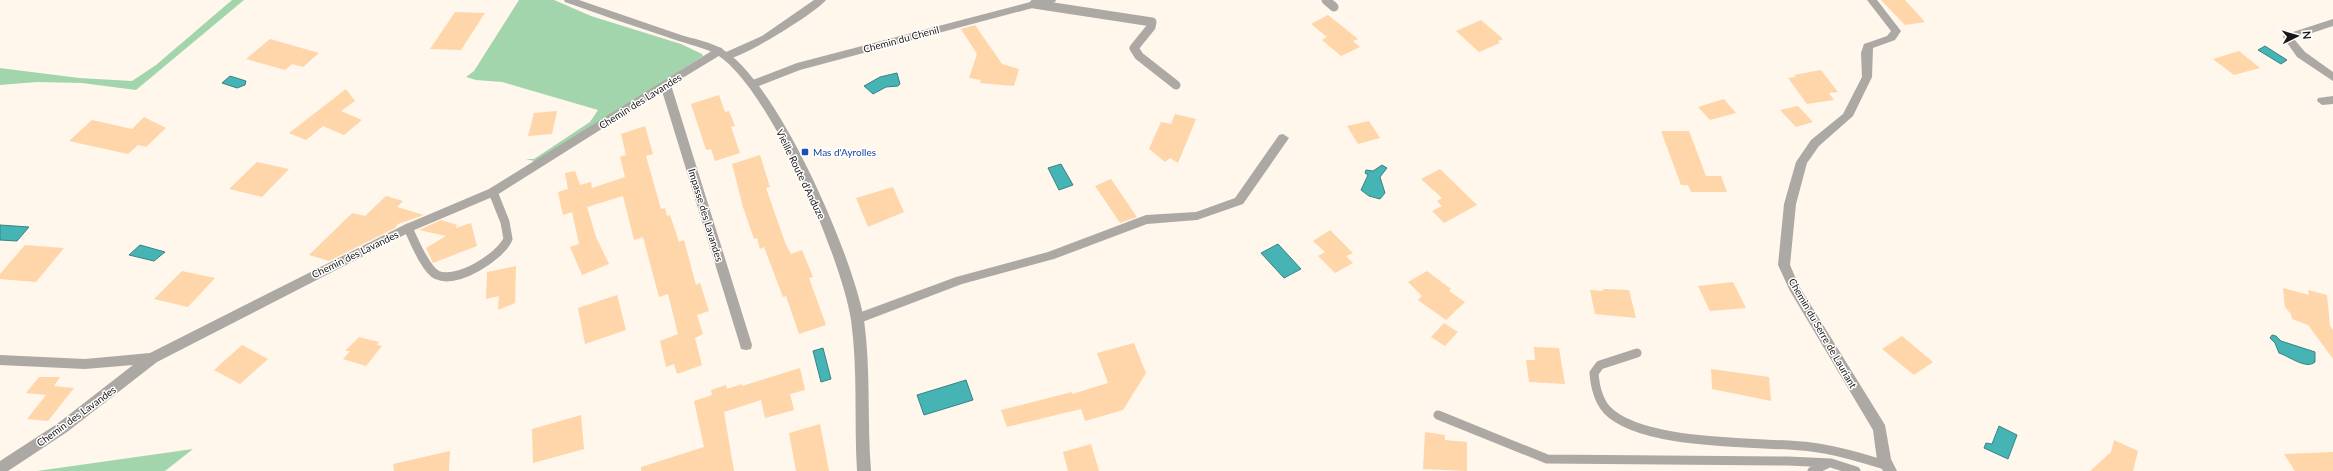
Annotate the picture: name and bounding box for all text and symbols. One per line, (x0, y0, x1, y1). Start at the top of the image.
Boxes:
north arrow (2277, 16, 2317, 56)
street label: Chemin du Chenil (862, 23, 940, 55)
text: N (2301, 30, 2314, 40)
street label: Chemin des Lavandes (597, 71, 683, 131)
street label: Vieille Route d'Anduze (774, 127, 828, 221)
place label: Mas d'Ayrolles (813, 146, 876, 158)
marker: Mas d'Ayrolles (800, 147, 810, 157)
street label: Impasse des Lavandes (686, 167, 726, 263)
street label: Chemin des Lavandes (310, 228, 400, 280)
street label: Chemin du Serre de Lauriant (1787, 276, 1860, 390)
street label: Chemin des Lavandes (34, 383, 118, 449)

